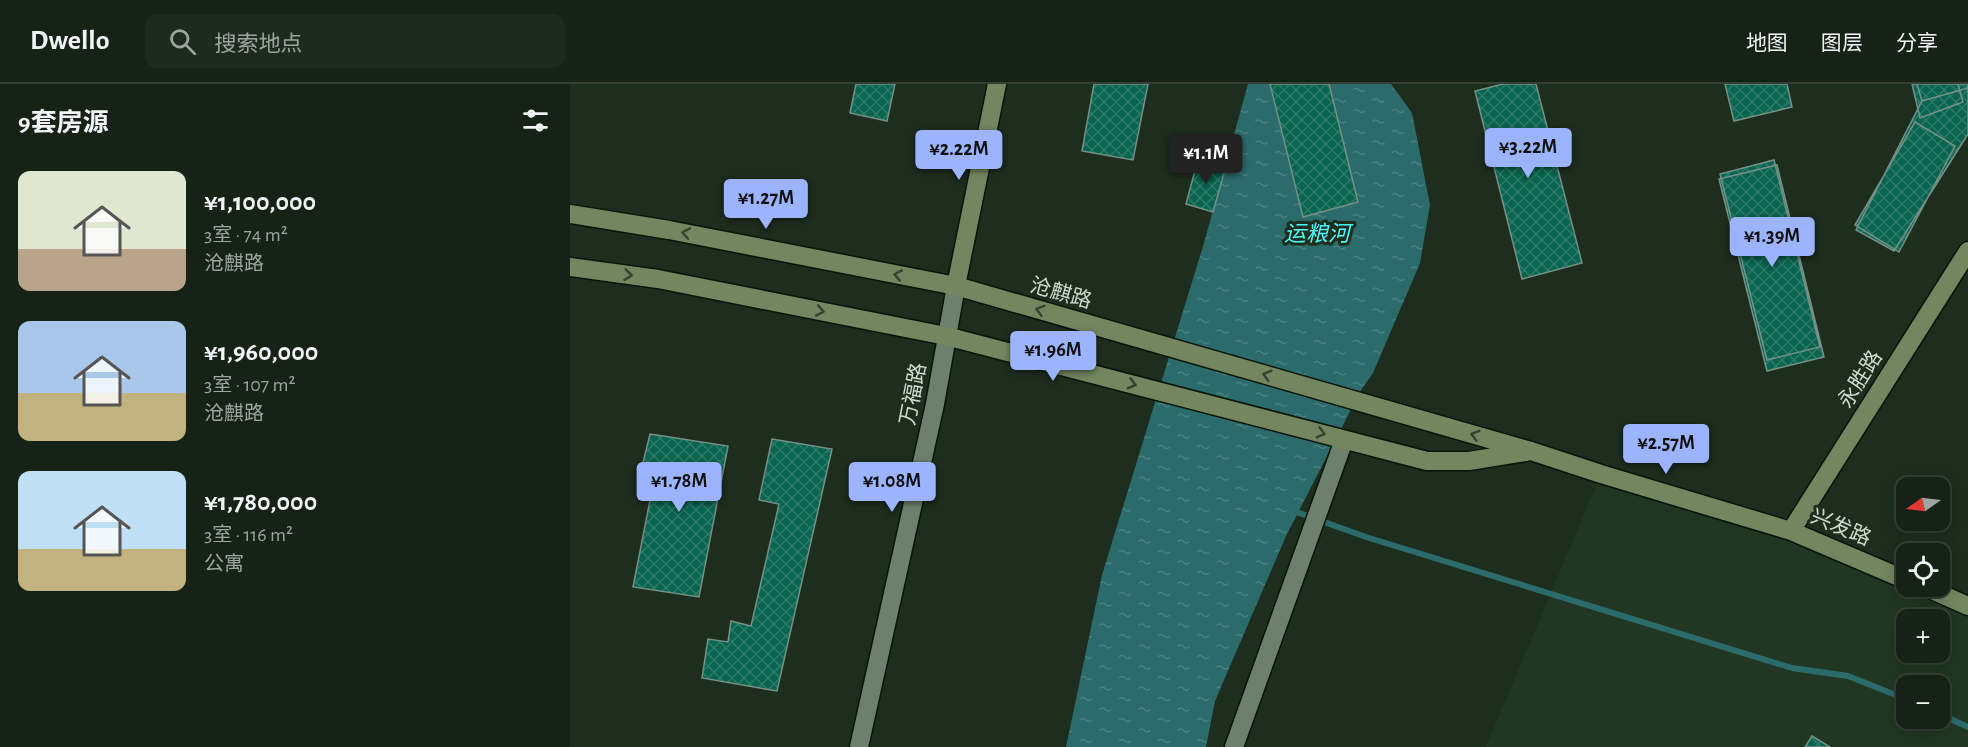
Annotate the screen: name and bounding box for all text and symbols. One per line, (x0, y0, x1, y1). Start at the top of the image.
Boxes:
search box (145, 14, 565, 68)
icon: search (166, 25, 199, 58)
text: Dwello (30, 27, 109, 55)
text: 搜索地点 (214, 33, 302, 55)
text: 地图 (1746, 33, 1788, 54)
text: 图层 (1821, 33, 1863, 54)
text: 分享 (1896, 33, 1938, 54)
icon: filters (519, 104, 552, 137)
text: 9套房源 (18, 110, 109, 136)
pin: ¥3.22M (1479, 128, 1577, 179)
pin: ¥2.22M (910, 130, 1008, 181)
pin: ¥1.1M (1164, 134, 1248, 185)
text: ¥3.22M (1499, 137, 1557, 157)
text: ¥2.22M (929, 139, 989, 159)
text: ¥1.1M (1183, 143, 1229, 163)
pin: ¥1.27M (717, 179, 815, 230)
text: ¥1.27M (738, 188, 794, 208)
text: ¥1,100,000 (204, 189, 316, 215)
icon: home (66, 195, 138, 267)
pin: ¥1.39M (1723, 217, 1821, 268)
water label: 运粮河 (1284, 222, 1354, 245)
text: 3室 · 74 m² (204, 225, 288, 245)
text: ¥1.39M (1744, 226, 1800, 246)
one-way arrow (682, 227, 692, 240)
text: 沧麒路 (204, 254, 264, 274)
one-way arrow (623, 268, 633, 280)
one-way arrow (894, 269, 904, 282)
street label: 沧麒路 (1028, 274, 1094, 312)
one-way arrow (814, 303, 824, 316)
one-way arrow (1035, 305, 1045, 317)
pin: ¥1.96M (1004, 331, 1102, 382)
text: ¥1,960,000 (204, 339, 318, 365)
text: ¥1.96M (1024, 340, 1082, 360)
icon: home (66, 345, 138, 417)
street label: 永胜路 (1834, 346, 1886, 412)
street label: 万福路 (896, 361, 930, 427)
one-way arrow (1262, 370, 1273, 382)
text: 3室 · 107 m² (204, 375, 295, 395)
one-way arrow (1127, 377, 1137, 390)
text: 沧麒路 (204, 404, 264, 424)
pin: ¥2.57M (1617, 424, 1715, 475)
one-way arrow (1315, 426, 1325, 439)
one-way arrow (1470, 430, 1481, 442)
text: ¥2.57M (1637, 433, 1695, 453)
pin: ¥1.78M (630, 462, 728, 513)
pin: ¥1.08M (843, 462, 941, 513)
text: ¥1.78M (651, 471, 707, 491)
text: ¥1.08M (863, 471, 921, 491)
north arrow (1896, 477, 1950, 531)
map controls (1896, 477, 1950, 729)
text: ¥1,780,000 (204, 489, 317, 515)
icon: home (66, 495, 138, 567)
street label: 兴发路 (1808, 505, 1874, 549)
text: 3室 · 116 m² (204, 525, 293, 545)
button: locate (1896, 543, 1950, 597)
text: 公寓 (204, 554, 244, 574)
button: + (1896, 609, 1950, 663)
button: − (1896, 675, 1950, 729)

